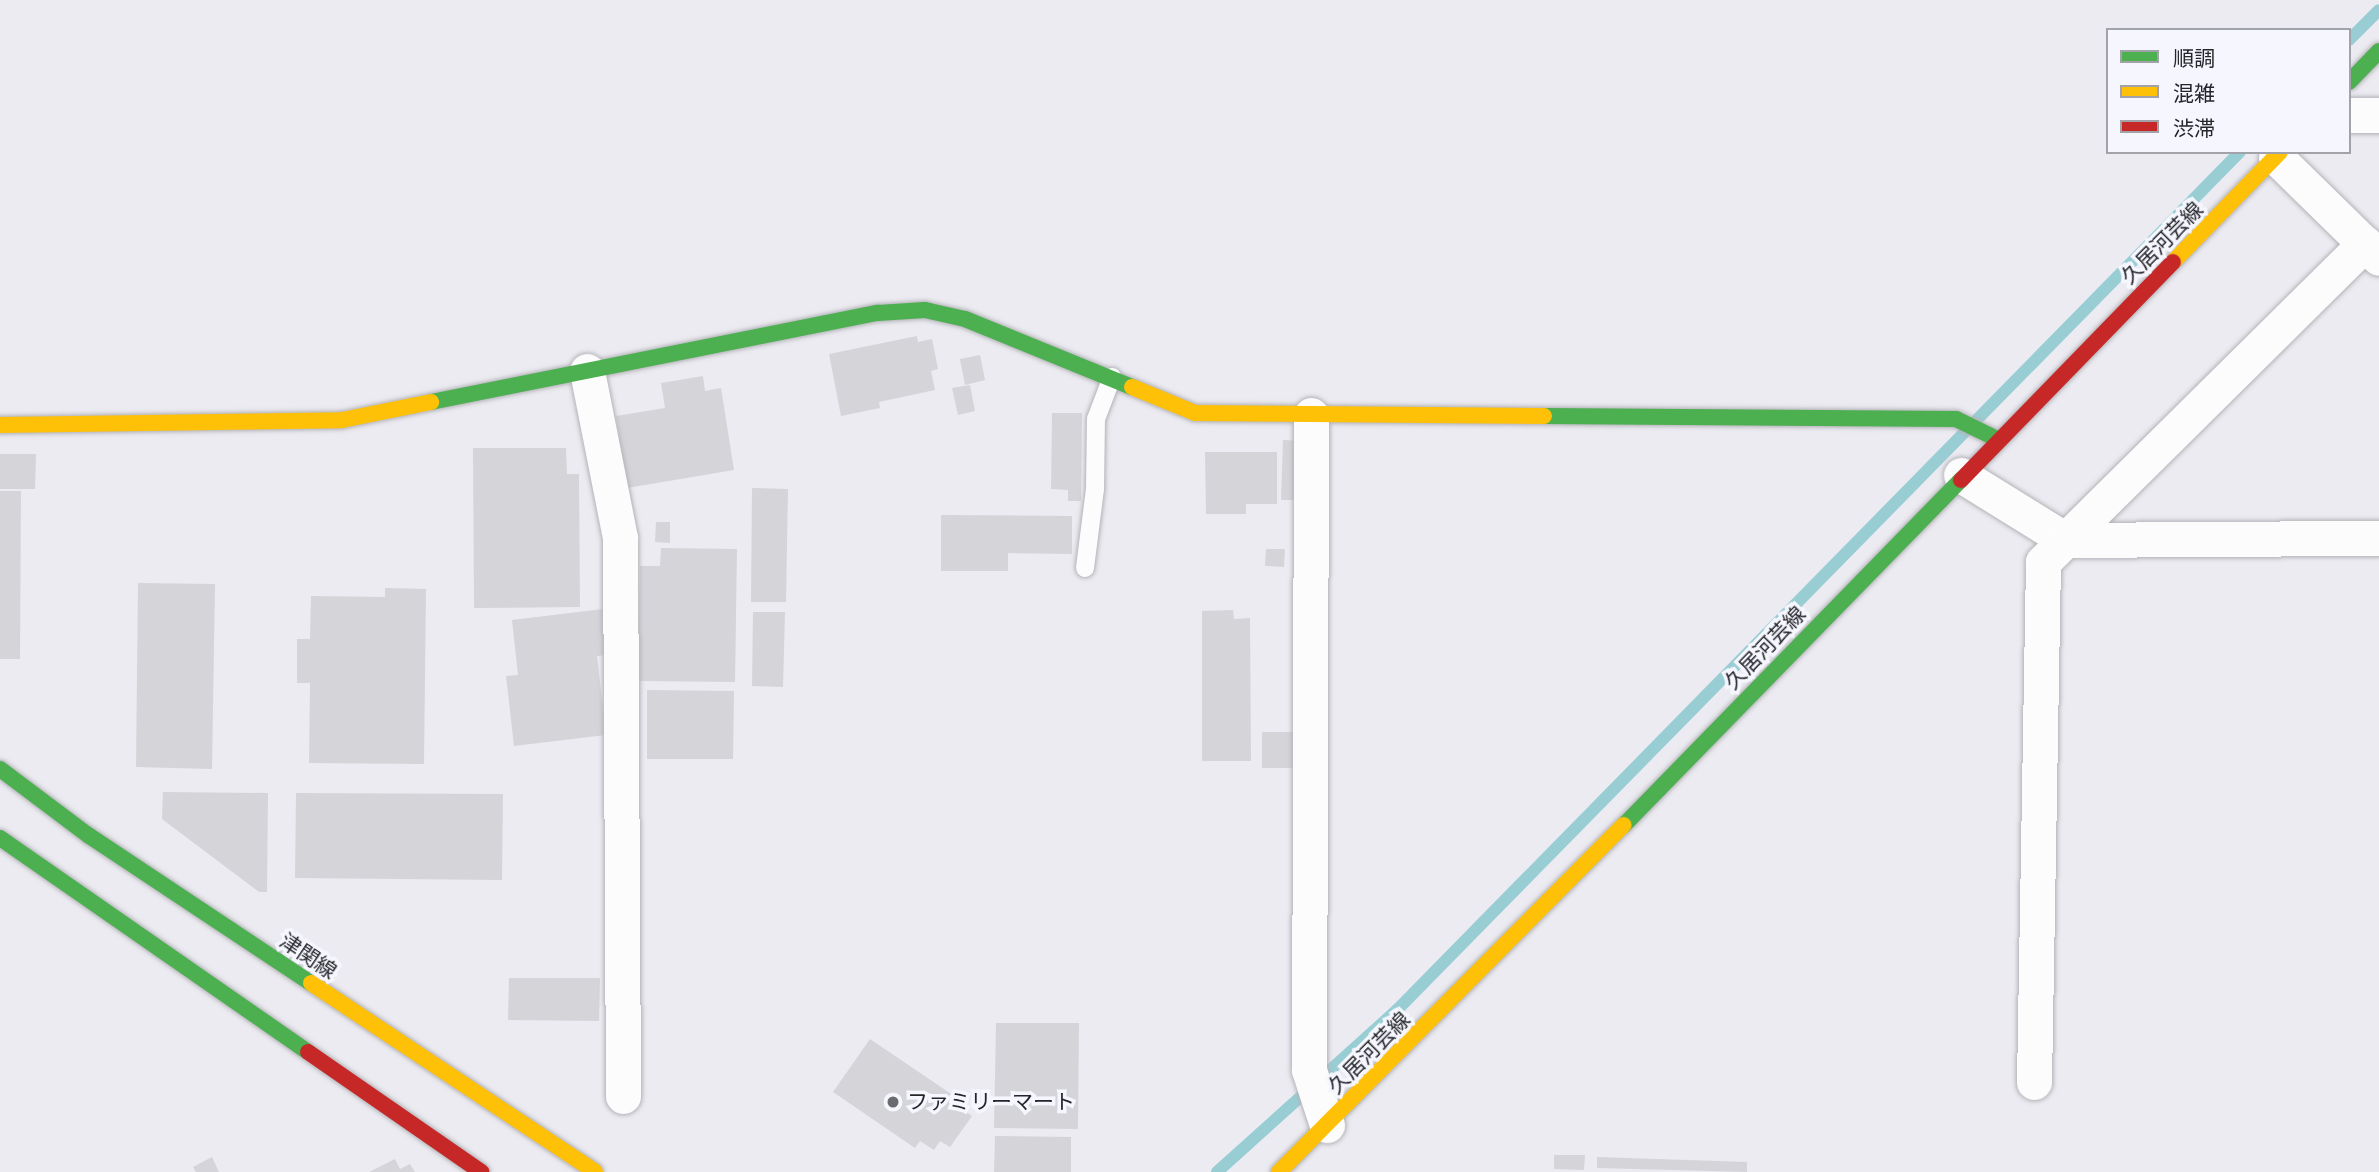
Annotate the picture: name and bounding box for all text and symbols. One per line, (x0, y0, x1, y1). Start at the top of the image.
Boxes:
legend (2106, 28, 2351, 154)
text: 順調 (2173, 46, 2215, 72)
text: 混雑 (2173, 81, 2215, 107)
text: 渋滞 (2173, 116, 2215, 142)
street label: 久居河芸線 (2116, 197, 2208, 289)
street label: 久居河芸線 (1719, 601, 1811, 695)
street label: 津関線 (275, 928, 341, 984)
street label: 久居河芸線 (1323, 1007, 1415, 1099)
place label: ファミリーマート (907, 1089, 1075, 1115)
marker: ファミリーマート (885, 1094, 901, 1110)

